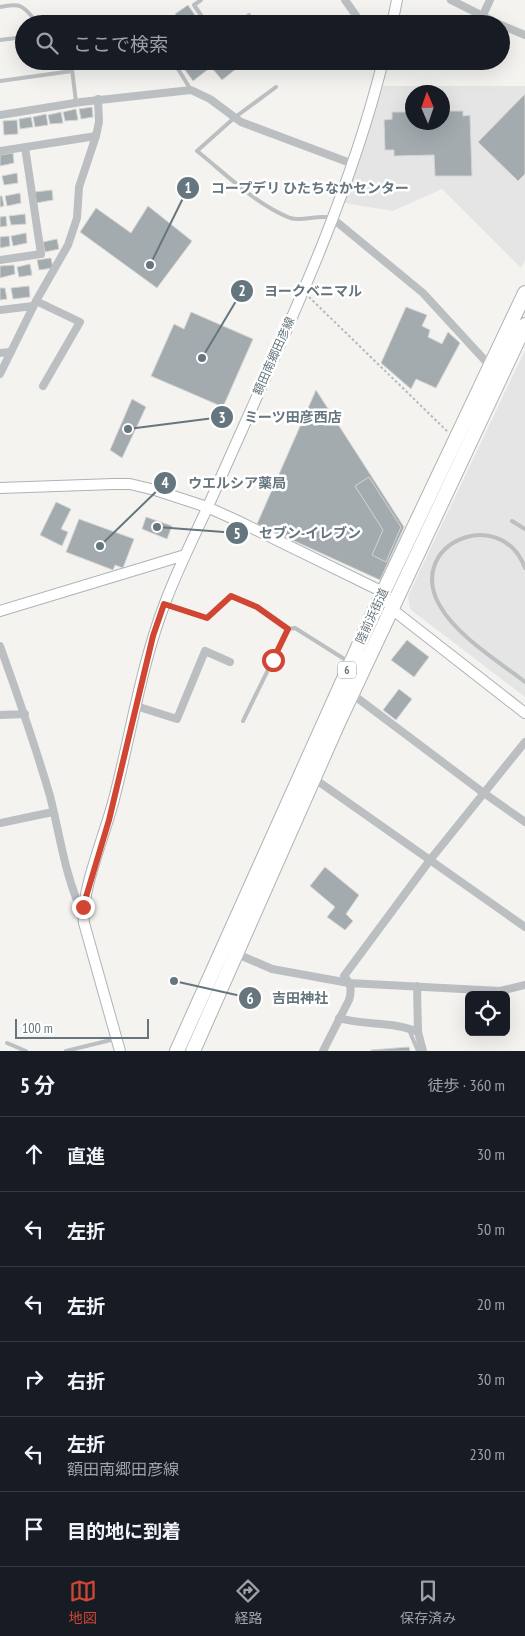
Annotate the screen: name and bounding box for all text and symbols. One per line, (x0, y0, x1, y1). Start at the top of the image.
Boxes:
search box (15, 15, 510, 70)
icon: search (33, 29, 61, 57)
text: ここで検索 (73, 32, 168, 56)
north arrow (405, 85, 450, 130)
callout: コープデリ ひたちなかセンター (175, 173, 419, 202)
text: 1 (184, 178, 192, 197)
text: コープデリ ひたちなかセンター (211, 179, 409, 197)
callout: ヨークベニマル (229, 277, 372, 306)
text: 2 (238, 281, 246, 300)
text: ヨークベニマル (264, 282, 362, 300)
street label: 額田南郷田彦線 (250, 314, 297, 397)
callout: ミーツ田彦西店 (209, 403, 352, 432)
text: 3 (218, 408, 226, 427)
text: ミーツ田彦西店 (244, 408, 342, 426)
callout: ウエルシア薬局 (153, 469, 296, 498)
text: 4 (161, 473, 169, 492)
text: ウエルシア薬局 (188, 474, 286, 492)
callout: セブン-イレブン (224, 519, 371, 548)
text: 5 (233, 524, 241, 543)
text: セブン-イレブン (259, 524, 361, 542)
street label: 陸前浜街道 (352, 585, 391, 646)
route start (262, 649, 285, 672)
road number: 6 (338, 662, 356, 678)
route end (72, 896, 95, 919)
callout: 吉田神社 (237, 984, 338, 1013)
text: 6 (246, 989, 254, 1008)
text: 吉田神社 (272, 989, 328, 1007)
map controls (465, 991, 510, 1036)
button: locate (465, 991, 510, 1036)
scale bar (15, 1016, 149, 1039)
text: 100 m (22, 1019, 53, 1037)
text: 5 分 (20, 1072, 55, 1099)
text: 徒歩 · 360 m (427, 1075, 505, 1095)
icon: ahead (20, 1140, 48, 1168)
text: 直進 (67, 1144, 105, 1168)
text: 30 m (477, 1144, 505, 1164)
icon: left (20, 1215, 48, 1243)
text: 左折 (67, 1219, 105, 1243)
text: 50 m (477, 1219, 505, 1239)
icon: left (20, 1290, 48, 1318)
text: 左折 (67, 1294, 105, 1318)
text: 20 m (477, 1294, 505, 1314)
icon: right (20, 1365, 48, 1393)
text: 右折 (67, 1369, 105, 1393)
text: 30 m (477, 1369, 505, 1389)
text: 左折 (67, 1432, 105, 1456)
icon: left (20, 1440, 48, 1468)
text: 230 m (470, 1444, 505, 1464)
text: 額田南郷田彦線 (67, 1459, 179, 1479)
icon: arrive (20, 1515, 48, 1543)
text: 目的地に到着 (67, 1519, 181, 1543)
tab: 地図 (69, 1577, 97, 1627)
tab: 経路 (234, 1577, 262, 1627)
tab: 保存済み (400, 1577, 456, 1627)

